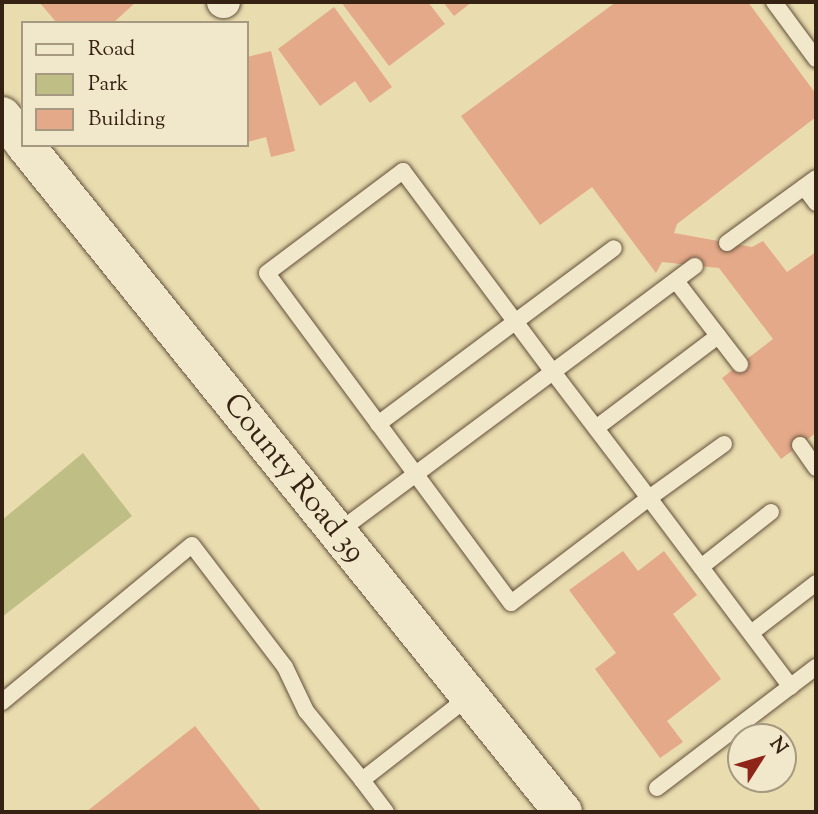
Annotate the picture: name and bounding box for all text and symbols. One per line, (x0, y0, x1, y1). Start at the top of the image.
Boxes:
legend (21, 21, 248, 147)
text: Road (88, 35, 135, 65)
text: Park (88, 70, 128, 100)
text: Building (88, 105, 165, 135)
street label: County Road 39 (214, 388, 372, 570)
north arrow (727, 723, 797, 793)
text: N (762, 732, 793, 760)

